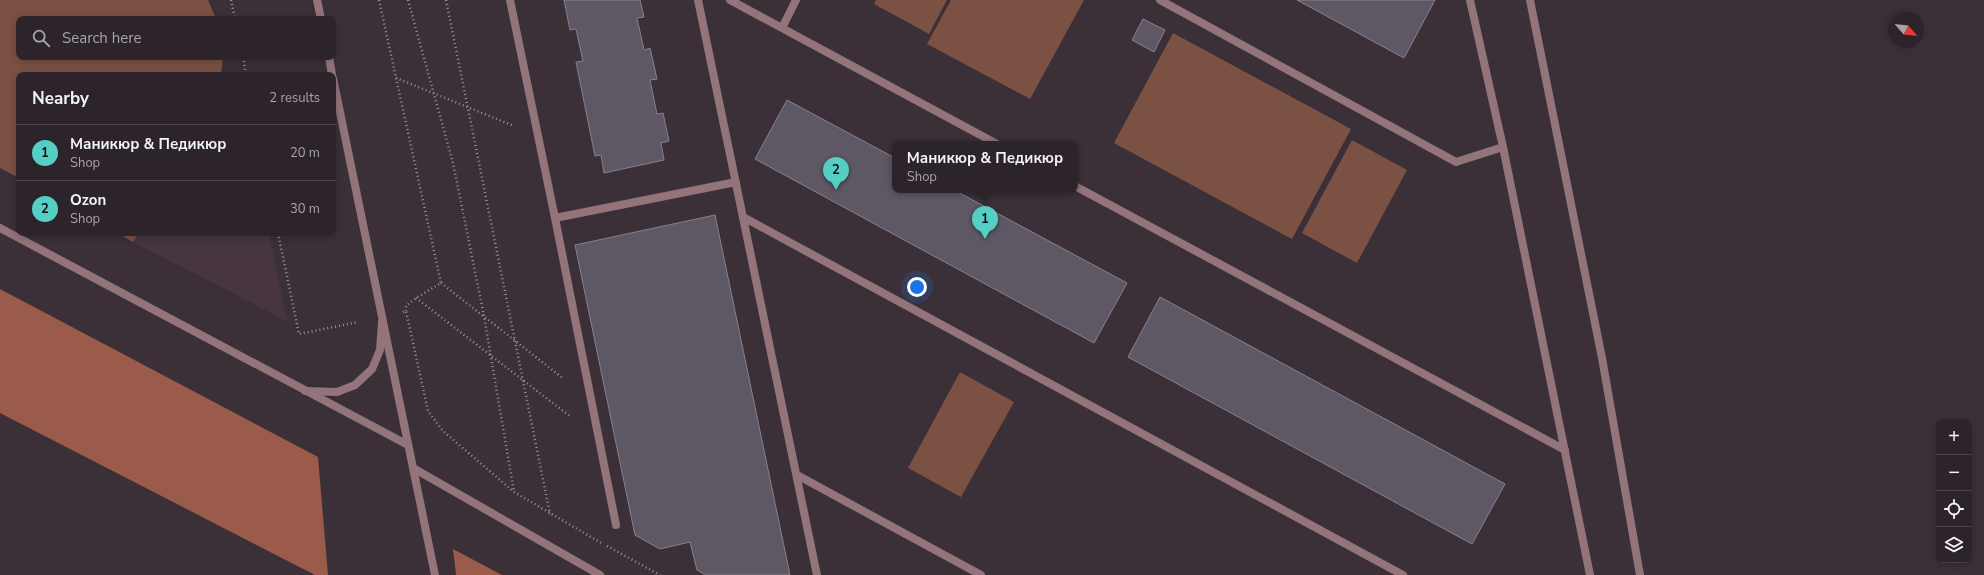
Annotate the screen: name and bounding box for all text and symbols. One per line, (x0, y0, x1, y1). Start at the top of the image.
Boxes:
north arrow (1888, 12, 1924, 48)
search box (16, 16, 336, 60)
icon: search (30, 27, 52, 49)
text: Search here (62, 28, 142, 48)
text: Nearby (32, 87, 89, 110)
text: 2 results (269, 89, 320, 107)
text: Маникюр & Педикюр (70, 134, 226, 154)
popup (892, 141, 1078, 193)
text: 1 (41, 144, 49, 162)
text: 20 m (290, 144, 320, 162)
text: Маникюр & Педикюр (907, 148, 1063, 168)
text: Shop (70, 154, 100, 172)
pin: 2 (823, 157, 849, 190)
text: Shop (907, 168, 937, 186)
text: Ozon (70, 190, 106, 210)
text: 2 (41, 200, 49, 218)
text: 30 m (290, 200, 320, 218)
pin: 1 (972, 206, 998, 239)
text: Shop (70, 210, 100, 228)
your location (907, 277, 927, 297)
map controls (1936, 419, 1972, 563)
button: + (1936, 419, 1972, 455)
button: − (1936, 455, 1972, 491)
button: locate (1936, 491, 1972, 527)
button: layers (1936, 527, 1972, 563)

